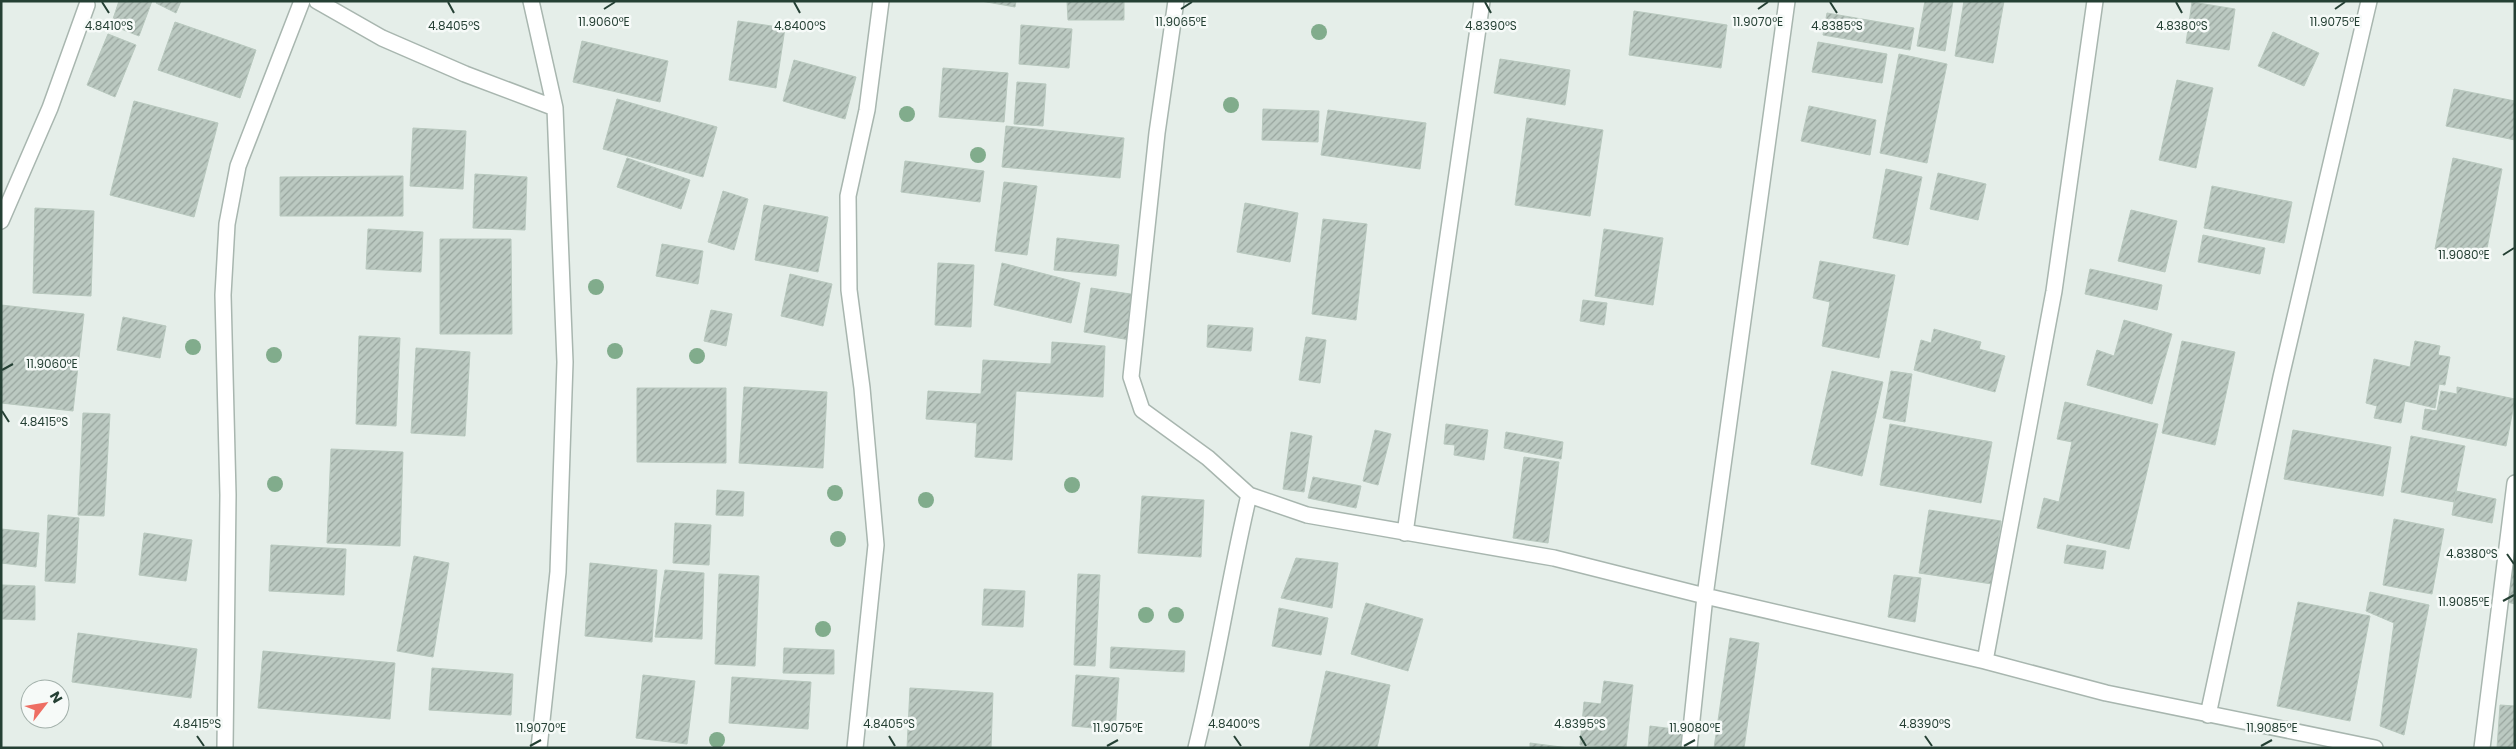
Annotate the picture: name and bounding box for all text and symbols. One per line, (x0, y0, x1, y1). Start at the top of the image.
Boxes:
text: 11.9060°E (578, 13, 630, 30)
text: 11.9065°E (1155, 13, 1207, 30)
text: 11.9070°E (1733, 13, 1783, 30)
text: 11.9075°E (2310, 13, 2360, 30)
text: 4.8410°S (85, 17, 133, 34)
text: 4.8405°S (428, 17, 480, 34)
text: 4.8400°S (774, 17, 826, 34)
text: 4.8390°S (1465, 17, 1517, 34)
text: 4.8385°S (1811, 17, 1863, 34)
text: 4.8380°S (2156, 17, 2208, 34)
text: 11.9080°E (2438, 246, 2490, 263)
text: 11.9060°E (26, 355, 78, 372)
text: 4.8415°S (20, 413, 68, 430)
text: 4.8380°S (2446, 545, 2498, 562)
text: 11.9085°E (2438, 593, 2490, 610)
north arrow (20, 679, 70, 729)
text: N (45, 688, 67, 707)
text: 4.8415°S (173, 715, 221, 732)
text: 4.8405°S (863, 715, 915, 732)
text: 4.8400°S (1208, 715, 1260, 732)
text: 4.8395°S (1554, 715, 1606, 732)
text: 4.8390°S (1899, 715, 1951, 732)
text: 11.9070°E (516, 719, 566, 736)
text: 11.9075°E (1093, 719, 1143, 736)
text: 11.9080°E (1669, 719, 1721, 736)
text: 11.9085°E (2246, 719, 2298, 736)

